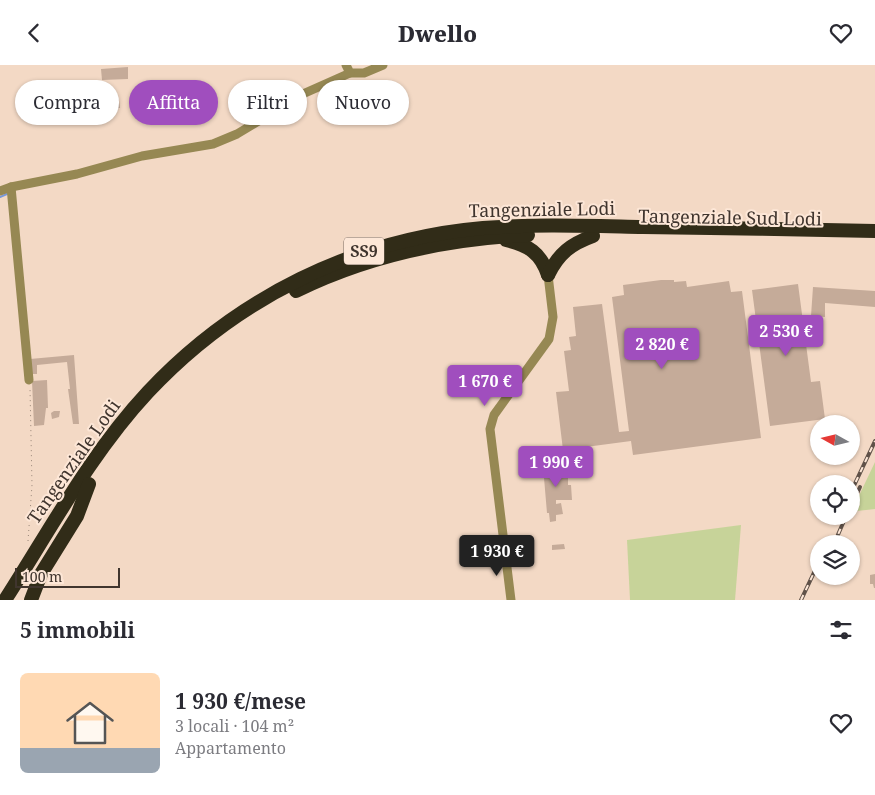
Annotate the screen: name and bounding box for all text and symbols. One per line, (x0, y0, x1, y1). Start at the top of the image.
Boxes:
text: Dwello (398, 18, 477, 48)
icon: back (20, 19, 48, 47)
icon: heart (827, 19, 855, 47)
chip: Compra (15, 80, 119, 125)
chip: Affitta (129, 80, 218, 125)
chip: Filtri (228, 80, 307, 125)
chip: Nuovo (317, 80, 409, 125)
street label: Tangenziale Lodi (469, 196, 616, 222)
street label: Tangenziale Sud Lodi (638, 203, 822, 231)
road number: SS9 (344, 237, 384, 265)
pin: 2 530 € (740, 315, 832, 357)
text: 2 530 € (759, 320, 813, 342)
pin: 2 820 € (616, 327, 708, 370)
text: 2 820 € (635, 333, 689, 355)
pin: 1 670 € (439, 365, 531, 407)
text: 1 670 € (458, 370, 512, 392)
street label: Tangenziale Lodi (21, 394, 125, 528)
north arrow (810, 415, 860, 465)
map controls (810, 415, 860, 585)
pin: 1 990 € (510, 445, 602, 488)
text: 1 990 € (529, 451, 583, 473)
button: locate (810, 475, 860, 525)
pin: 1 930 € (451, 535, 543, 577)
button: layers (810, 535, 860, 585)
text: 1 930 € (470, 540, 524, 562)
scale bar (15, 565, 120, 588)
text: 100 m (22, 567, 62, 586)
text: 5 immobili (20, 616, 135, 644)
icon: filters (827, 616, 855, 644)
text: 1 930 €/mese (175, 687, 306, 715)
icon: home (60, 693, 120, 753)
icon: heart (827, 709, 855, 737)
text: 3 locali · 104 m² (175, 715, 294, 737)
text: Appartamento (175, 737, 286, 759)

